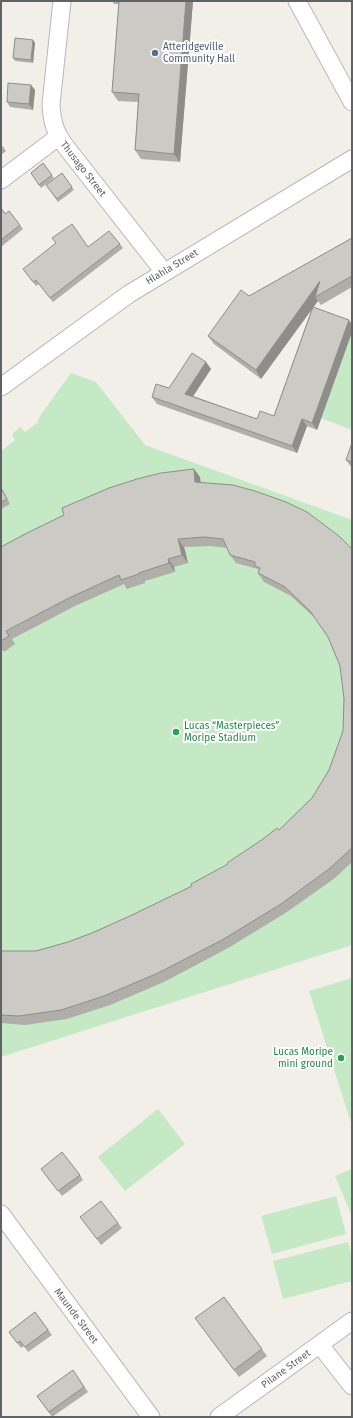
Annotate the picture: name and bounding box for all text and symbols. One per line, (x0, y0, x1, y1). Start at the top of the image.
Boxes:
place label: Atteridgeville Community Hall (163, 41, 235, 65)
marker: Atteridgeville Community Hall (150, 48, 160, 58)
street label: Thusago Street (58, 139, 109, 200)
street label: Hlahla Street (144, 246, 201, 287)
place label: Lucas “Masterpieces” Moripe Stadium (184, 720, 279, 744)
marker: Lucas “Masterpieces” Moripe Stadium (171, 727, 181, 737)
place label: Lucas Moripe mini ground (273, 1046, 333, 1070)
marker: Lucas Moripe mini ground (336, 1053, 346, 1063)
street label: Maunde Street (51, 1286, 101, 1346)
street label: Pilane Street (259, 1347, 313, 1391)

